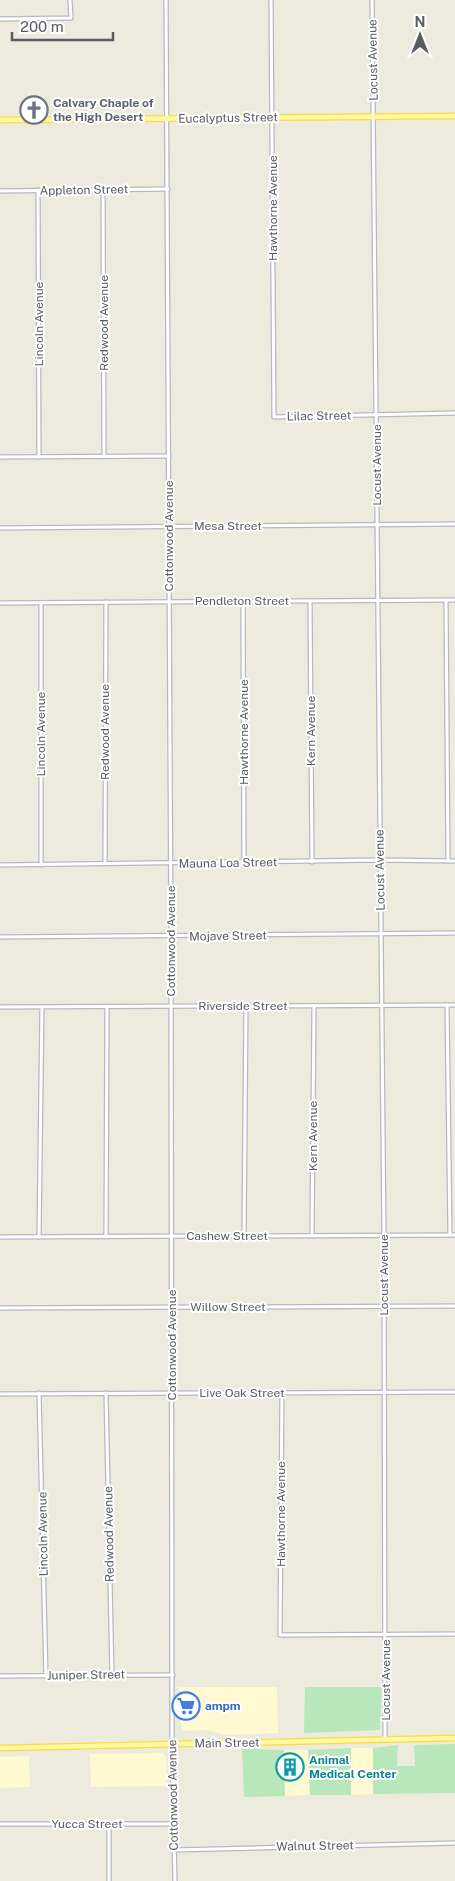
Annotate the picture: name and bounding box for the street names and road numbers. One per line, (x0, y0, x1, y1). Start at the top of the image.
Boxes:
street label: Locust Avenue (365, 19, 381, 101)
street label: Eucalyptus Street (178, 110, 278, 126)
street label: Hawthorne Avenue (266, 155, 280, 261)
street label: Appleton Street (39, 182, 129, 198)
street label: Redwood Avenue (97, 275, 111, 371)
street label: Lincoln Avenue (32, 281, 46, 366)
street label: Lilac Street (287, 408, 352, 424)
street label: Locust Avenue (370, 424, 384, 506)
street label: Cottonwood Avenue (162, 480, 176, 591)
street label: Mesa Street (194, 519, 262, 533)
street label: Pendleton Street (195, 594, 290, 608)
street label: Hawthorne Avenue (237, 679, 251, 785)
street label: Redwood Avenue (98, 684, 112, 780)
street label: Lincoln Avenue (34, 691, 48, 776)
street label: Kern Avenue (304, 696, 318, 766)
street label: Locust Avenue (372, 829, 388, 911)
street label: Mauna Loa Street (179, 855, 278, 871)
street label: Cottonwood Avenue (164, 885, 178, 996)
street label: Mojave Street (189, 928, 267, 944)
street label: Riverside Street (198, 999, 288, 1013)
street label: Kern Avenue (306, 1101, 320, 1171)
street label: Cashew Street (186, 1229, 268, 1243)
street label: Locust Avenue (377, 1234, 391, 1316)
street label: Cottonwood Avenue (165, 1289, 179, 1400)
street label: Willow Street (190, 1300, 266, 1314)
street label: Live Oak Street (199, 1386, 285, 1400)
street label: Hawthorne Avenue (274, 1461, 288, 1567)
street label: Redwood Avenue (101, 1486, 117, 1582)
street label: Lincoln Avenue (35, 1491, 51, 1577)
street label: Locust Avenue (379, 1639, 393, 1721)
street label: Juniper Street (47, 1667, 126, 1683)
street label: Main Street (194, 1735, 260, 1751)
street label: Cottonwood Avenue (165, 1739, 181, 1851)
street label: Yucca Street (51, 1817, 123, 1831)
street label: Walnut Street (276, 1838, 354, 1854)

